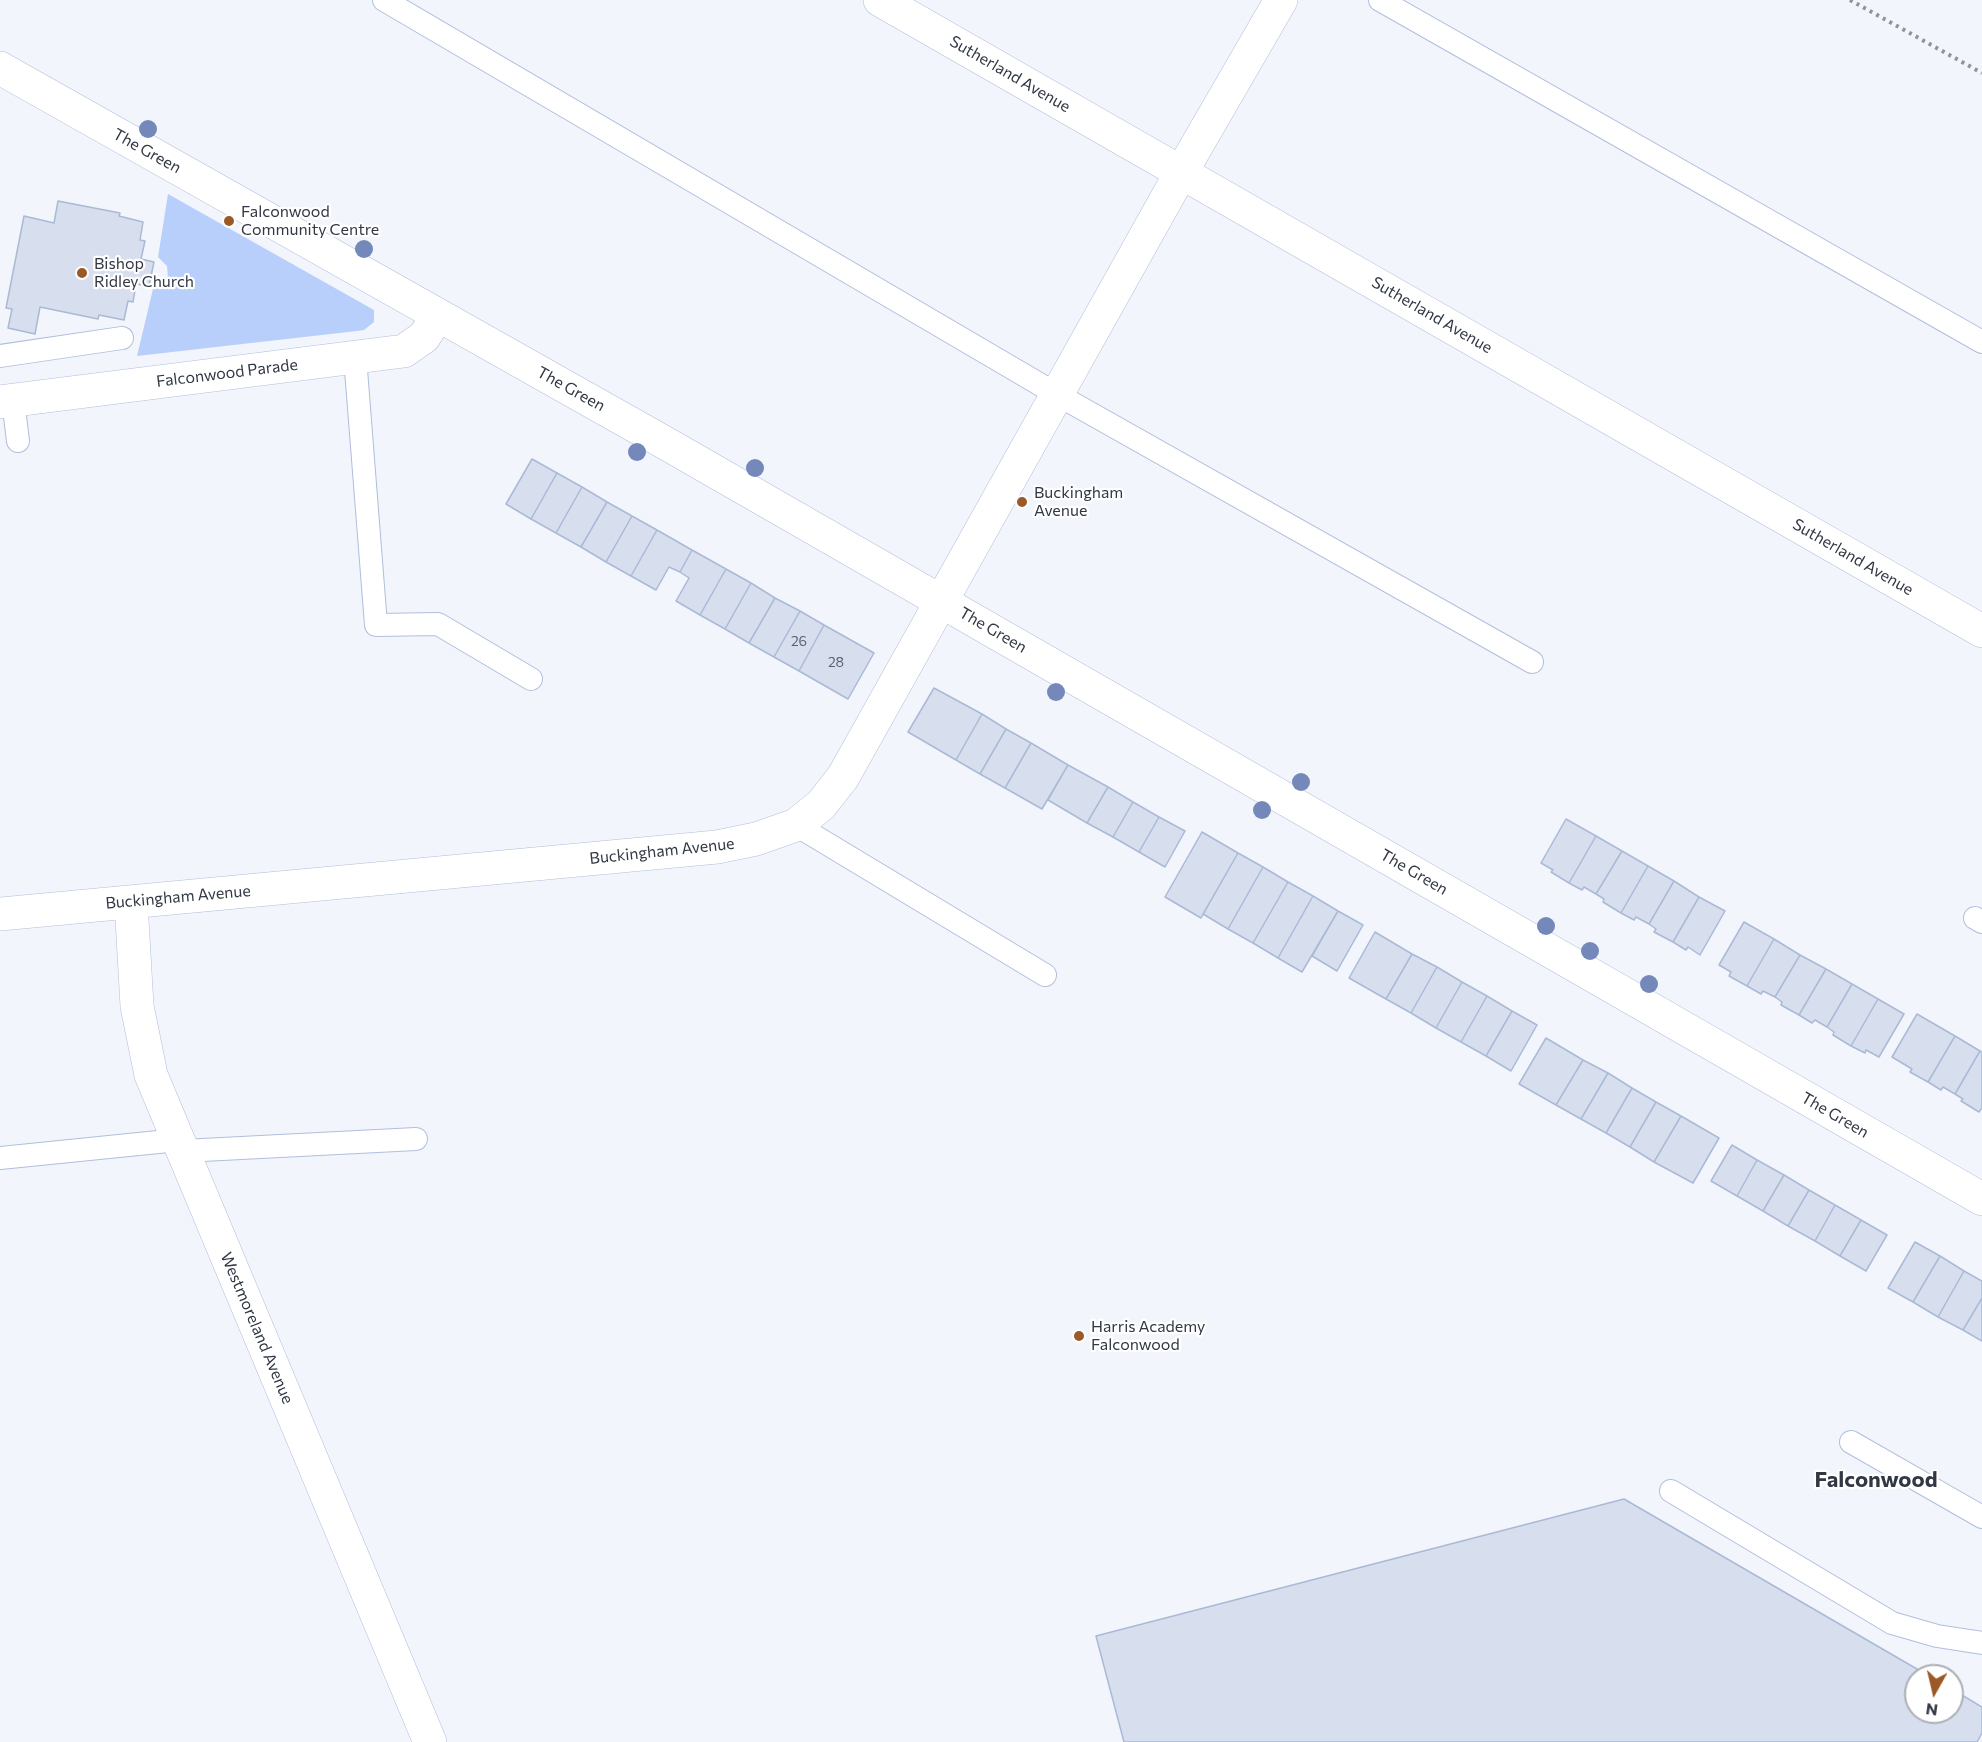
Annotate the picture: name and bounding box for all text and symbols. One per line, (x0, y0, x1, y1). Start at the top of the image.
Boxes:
street label: Sutherland Avenue (946, 32, 1074, 116)
street label: The Green (110, 124, 184, 178)
place label: Falconwood Community Centre (241, 202, 379, 240)
marker: Falconwood Community Centre (222, 214, 236, 228)
place label: Bishop Ridley Church (94, 254, 194, 292)
marker: Bishop Ridley Church (75, 266, 89, 280)
street label: Sutherland Avenue (1368, 273, 1496, 357)
street label: Falconwood Parade (155, 355, 299, 391)
street label: The Green (534, 362, 608, 416)
place label: Buckingham Avenue (1034, 483, 1123, 521)
marker: Buckingham Avenue (1015, 495, 1029, 509)
street label: Sutherland Avenue (1789, 515, 1917, 599)
street label: The Green (956, 603, 1030, 657)
house number: 26 (791, 633, 807, 649)
house number: 28 (828, 654, 844, 670)
street label: Buckingham Avenue (589, 834, 735, 868)
street label: The Green (1377, 845, 1451, 899)
street label: Buckingham Avenue (105, 881, 251, 913)
street label: The Green (1798, 1088, 1872, 1142)
street label: Westmoreland Avenue (216, 1249, 298, 1407)
place label: Harris Academy Falconwood (1091, 1317, 1205, 1355)
marker: Harris Academy Falconwood (1072, 1329, 1086, 1343)
district label: Falconwood (1814, 1467, 1938, 1493)
north arrow (1904, 1664, 1964, 1724)
text: N (1924, 1700, 1939, 1721)

